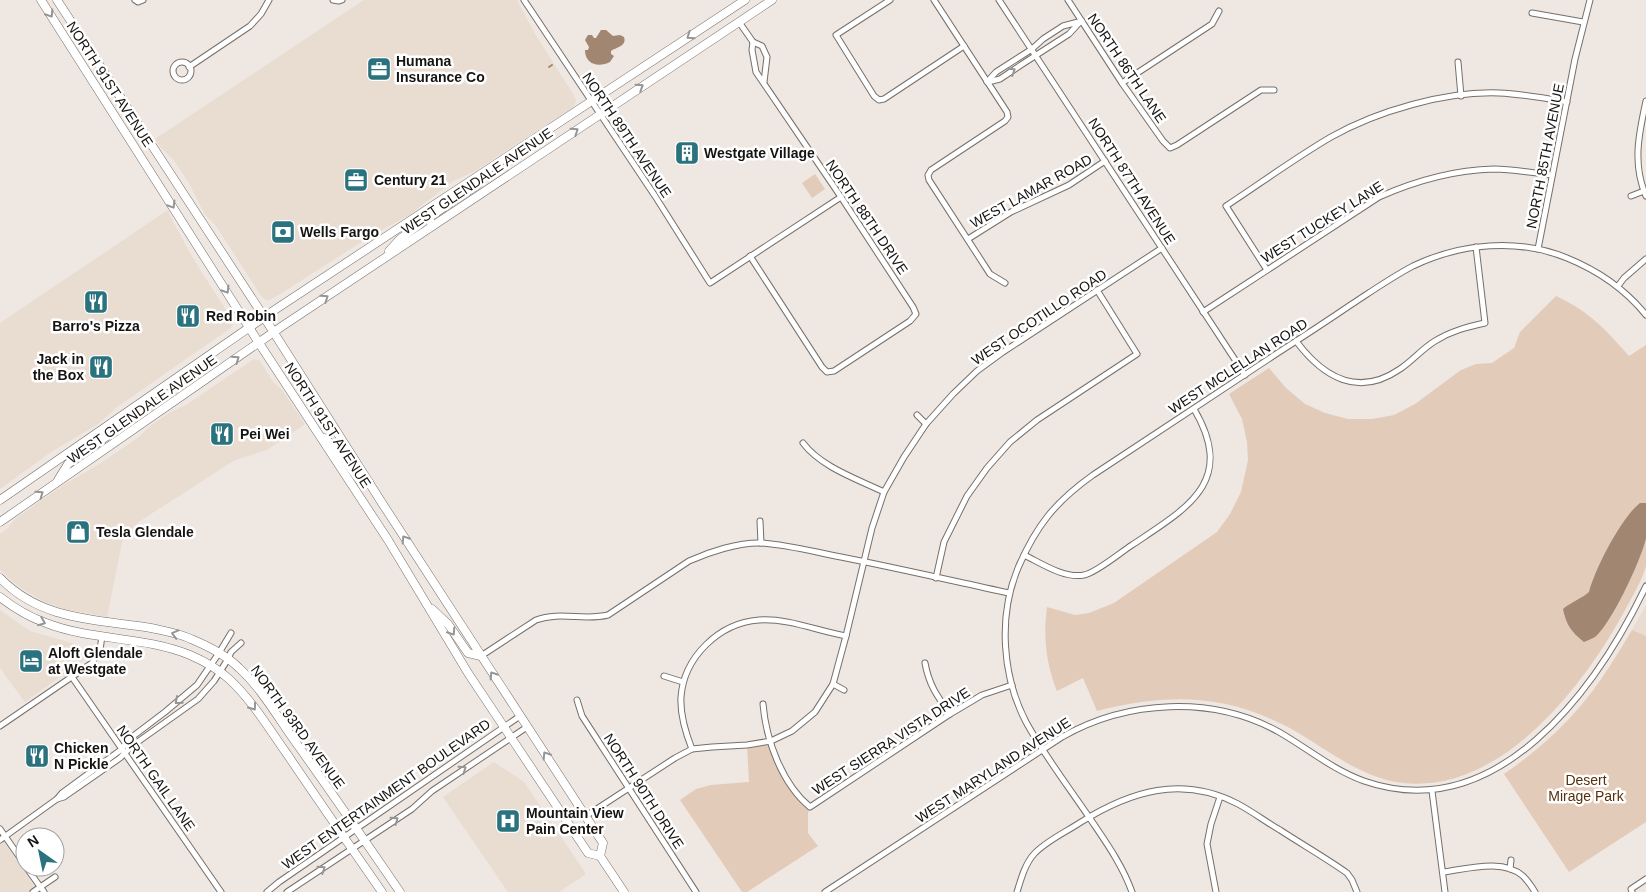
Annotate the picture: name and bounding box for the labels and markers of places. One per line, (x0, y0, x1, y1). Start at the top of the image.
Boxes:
place label: Humana Insurance Co (396, 53, 485, 85)
office icon: Humana Insurance Co (366, 56, 392, 82)
building icon: Westgate Village (674, 140, 700, 166)
place label: Westgate Village (704, 145, 815, 161)
office icon: Century 21 (343, 167, 369, 193)
place label: Century 21 (374, 172, 447, 188)
bank icon: Wells Fargo (270, 219, 296, 245)
place label: Wells Fargo (300, 224, 379, 240)
restaurant icon: Barro's Pizza (83, 289, 109, 315)
restaurant icon: Red Robin (175, 303, 201, 329)
place label: Red Robin (206, 308, 276, 324)
place label: Barro's Pizza (52, 318, 140, 334)
place label: Jack in the Box (33, 351, 84, 383)
restaurant icon: Jack in the Box (88, 354, 114, 380)
restaurant icon: Pei Wei (209, 421, 235, 447)
place label: Pei Wei (240, 426, 290, 442)
shop icon: Tesla Glendale (65, 519, 91, 545)
place label: Tesla Glendale (96, 524, 194, 540)
place label: Aloft Glendale at Westgate (48, 645, 143, 677)
hotel icon: Aloft Glendale at Westgate (18, 648, 44, 674)
place label: Chicken N Pickle (54, 740, 109, 772)
restaurant icon: Chicken N Pickle (24, 743, 50, 769)
place label: Mountain View Pain Center (526, 805, 624, 837)
hospital icon: Mountain View Pain Center (495, 808, 521, 834)

